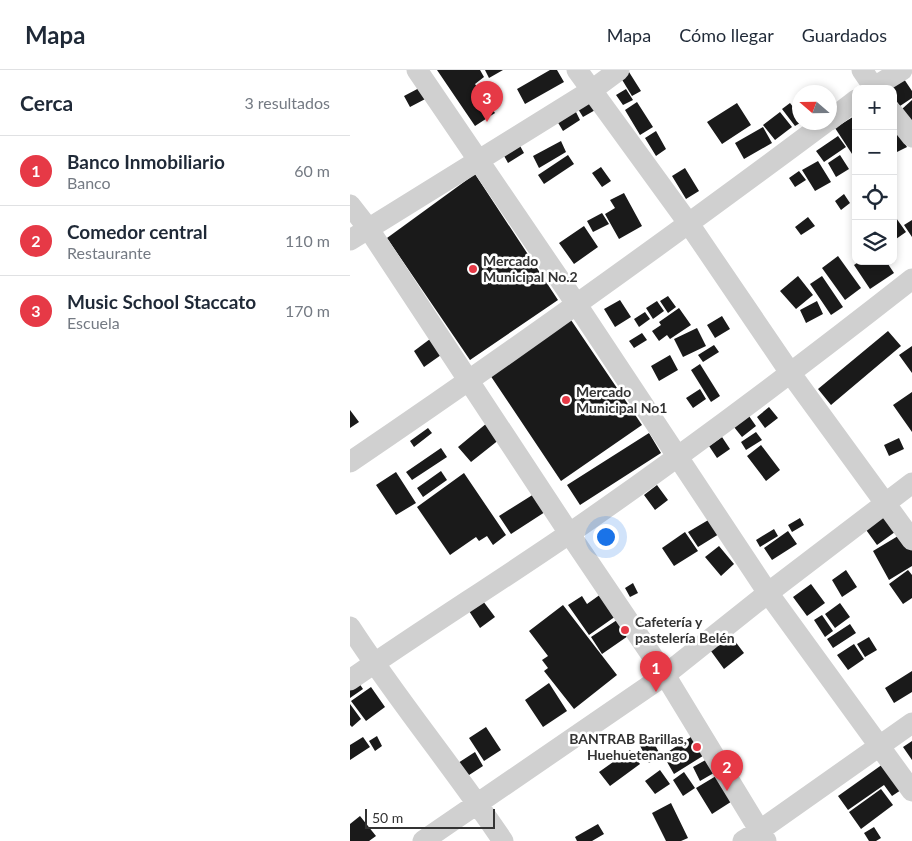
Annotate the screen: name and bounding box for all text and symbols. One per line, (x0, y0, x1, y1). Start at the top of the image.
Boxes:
text: Mapa (25, 20, 85, 49)
text: Mapa (607, 24, 651, 46)
text: Cómo llegar (679, 24, 774, 46)
text: Guardados (802, 24, 887, 46)
pin: 3 (471, 81, 503, 122)
north arrow (792, 85, 837, 130)
map controls (852, 85, 897, 265)
button: + (852, 85, 897, 130)
text: Cerca (20, 90, 73, 115)
text: 3 resultados (244, 93, 330, 112)
button: − (852, 130, 897, 175)
text: Banco Inmobiliario (67, 150, 225, 173)
text: 1 (31, 161, 41, 180)
text: 60 m (294, 161, 330, 180)
text: Banco (67, 173, 111, 192)
button: locate (852, 175, 897, 220)
text: Comedor central (67, 220, 207, 243)
button: layers (852, 220, 897, 265)
text: 2 (31, 231, 41, 250)
text: 110 m (285, 231, 330, 250)
text: Restaurante (67, 243, 151, 262)
place label: Mercado Municipal No.2 (483, 252, 578, 285)
marker: Mercado Municipal No.2 (467, 263, 479, 275)
text: Music School Staccato (67, 290, 256, 313)
text: 3 (31, 301, 41, 320)
text: 170 m (285, 301, 330, 320)
text: Escuela (67, 313, 120, 332)
place label: Mercado Municipal No1 (576, 383, 667, 416)
marker: Mercado Municipal No1 (560, 394, 572, 406)
your location (593, 524, 619, 550)
place label: Cafetería y pastelería Belén (635, 613, 735, 646)
marker: Cafetería y pastelería Belén (619, 624, 631, 636)
pin: 1 (640, 651, 672, 692)
place label: BANTRAB Barillas, Huehuetenango (569, 730, 687, 763)
marker: BANTRAB Barillas, Huehuetenango (691, 741, 703, 753)
pin: 2 (711, 750, 743, 791)
scale bar (365, 806, 495, 829)
text: 50 m (372, 809, 403, 826)

